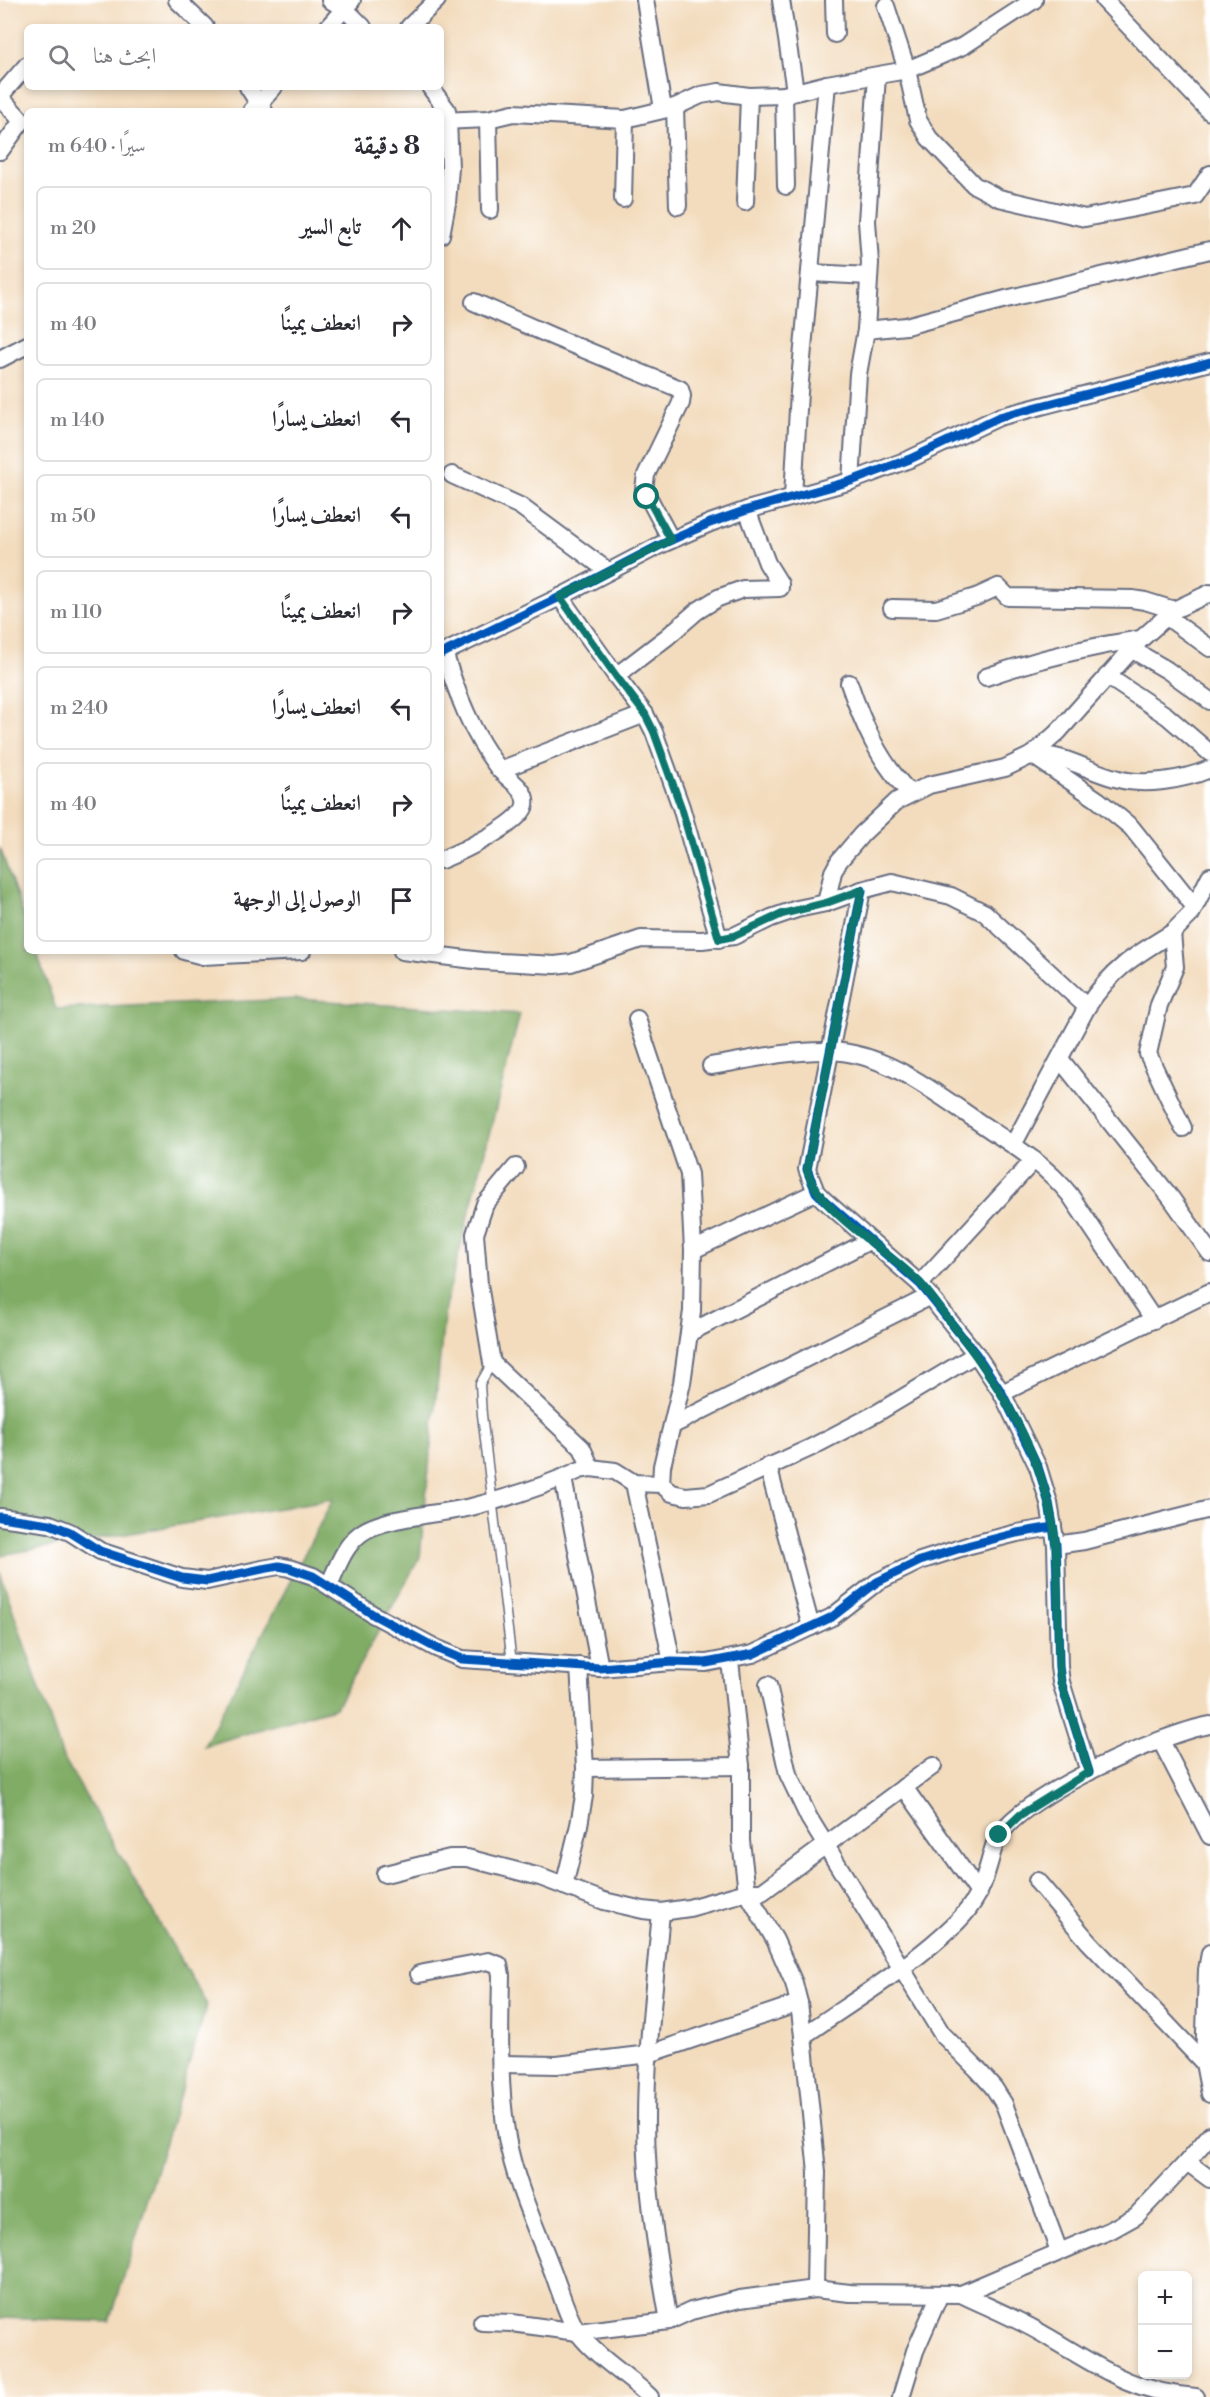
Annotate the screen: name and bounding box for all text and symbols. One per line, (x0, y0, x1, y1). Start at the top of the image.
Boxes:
search box (24, 24, 444, 90)
icon: search (45, 41, 78, 74)
text: ابحث هنا (93, 43, 156, 70)
text: 8 دقيقة (354, 130, 420, 162)
text: سيرًا · 640 m (48, 134, 146, 159)
icon: ahead (385, 212, 418, 245)
text: تابع السير (300, 214, 361, 241)
text: 20 m (50, 216, 96, 241)
icon: right (385, 308, 418, 341)
text: انعطف يمينًا (281, 310, 361, 337)
text: 40 m (50, 312, 97, 337)
icon: left (385, 404, 418, 437)
text: انعطف يسارًا (272, 406, 361, 433)
text: 140 m (50, 408, 105, 433)
route start (633, 483, 659, 509)
icon: left (385, 500, 418, 533)
text: انعطف يسارًا (272, 502, 361, 529)
text: 50 m (50, 504, 96, 529)
icon: right (385, 596, 418, 629)
text: انعطف يمينًا (281, 598, 361, 625)
text: 110 m (50, 600, 102, 625)
icon: left (385, 692, 418, 725)
text: انعطف يسارًا (272, 694, 361, 721)
text: 240 m (50, 696, 108, 721)
icon: right (385, 788, 418, 821)
text: انعطف يمينًا (281, 790, 361, 817)
text: 40 m (50, 792, 97, 817)
icon: arrive (385, 884, 418, 917)
text: الوصول إلى الوجهة (233, 886, 361, 913)
route end (985, 1821, 1011, 1847)
map controls (1138, 2271, 1192, 2379)
button: + (1138, 2271, 1192, 2325)
button: − (1138, 2325, 1192, 2379)

